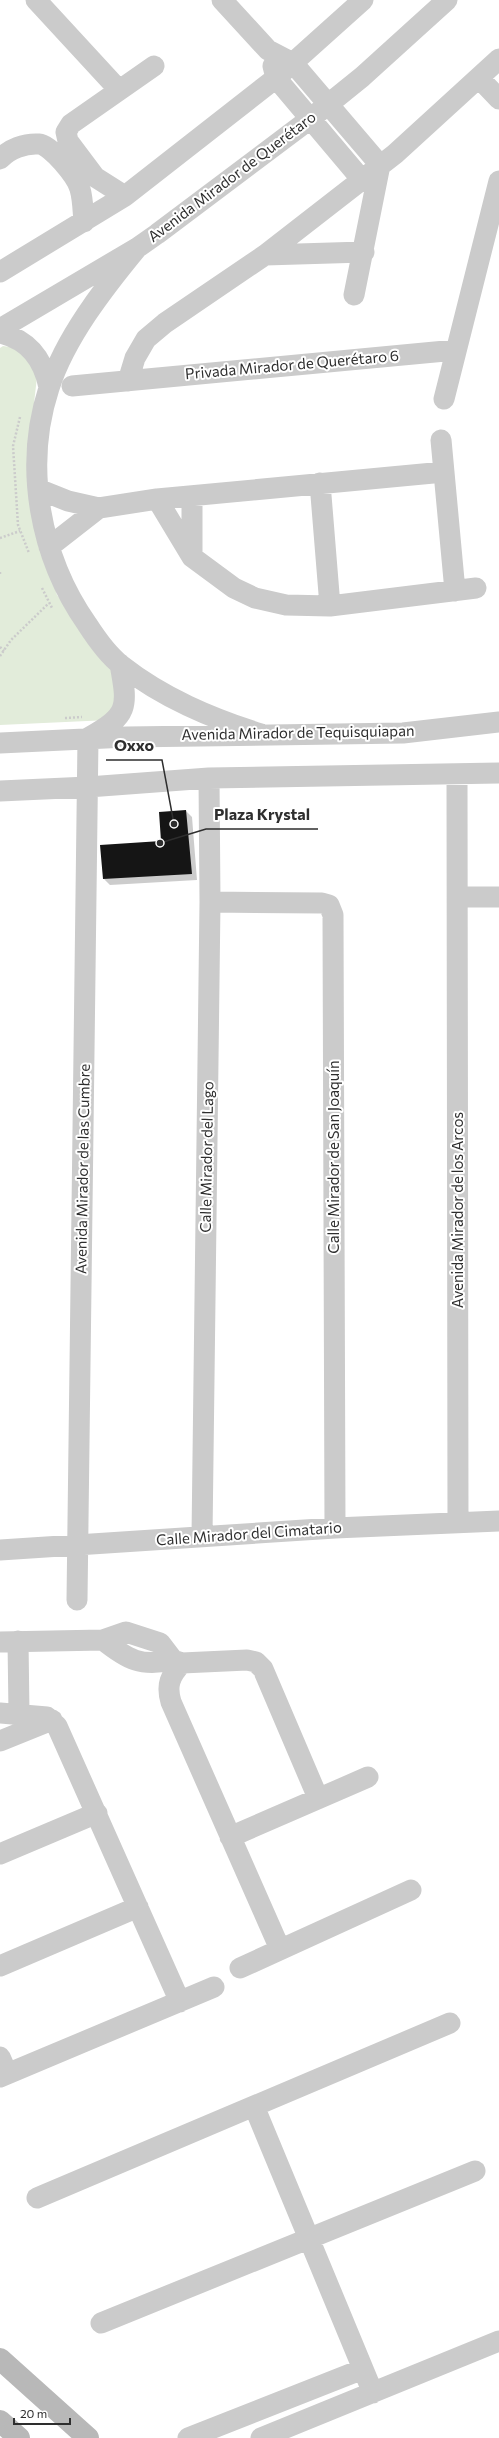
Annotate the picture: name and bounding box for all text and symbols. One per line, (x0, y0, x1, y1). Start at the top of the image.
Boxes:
street label: Avenida Mirador de Querétaro (144, 107, 319, 245)
street label: Privada Mirador de Querétaro 6 (184, 346, 400, 382)
street label: Avenida Mirador de Tequisquiapan (181, 721, 415, 743)
callout: Oxxo (106, 732, 162, 760)
text: Oxxo (114, 735, 155, 754)
callout: Plaza Krystal (206, 801, 318, 829)
text: Plaza Krystal (214, 804, 310, 823)
street label: Calle Mirador de San Joaquín (324, 1060, 342, 1254)
street label: Avenida Mirador de las Cumbre (71, 1064, 93, 1274)
street label: Calle Mirador del Lago (196, 1081, 216, 1233)
street label: Avenida Mirador de los Arcos (448, 1112, 466, 1308)
street label: Calle Mirador del Cimatario (156, 1518, 342, 1548)
scale bar (14, 2400, 70, 2426)
text: 20 m (20, 2406, 47, 2420)

